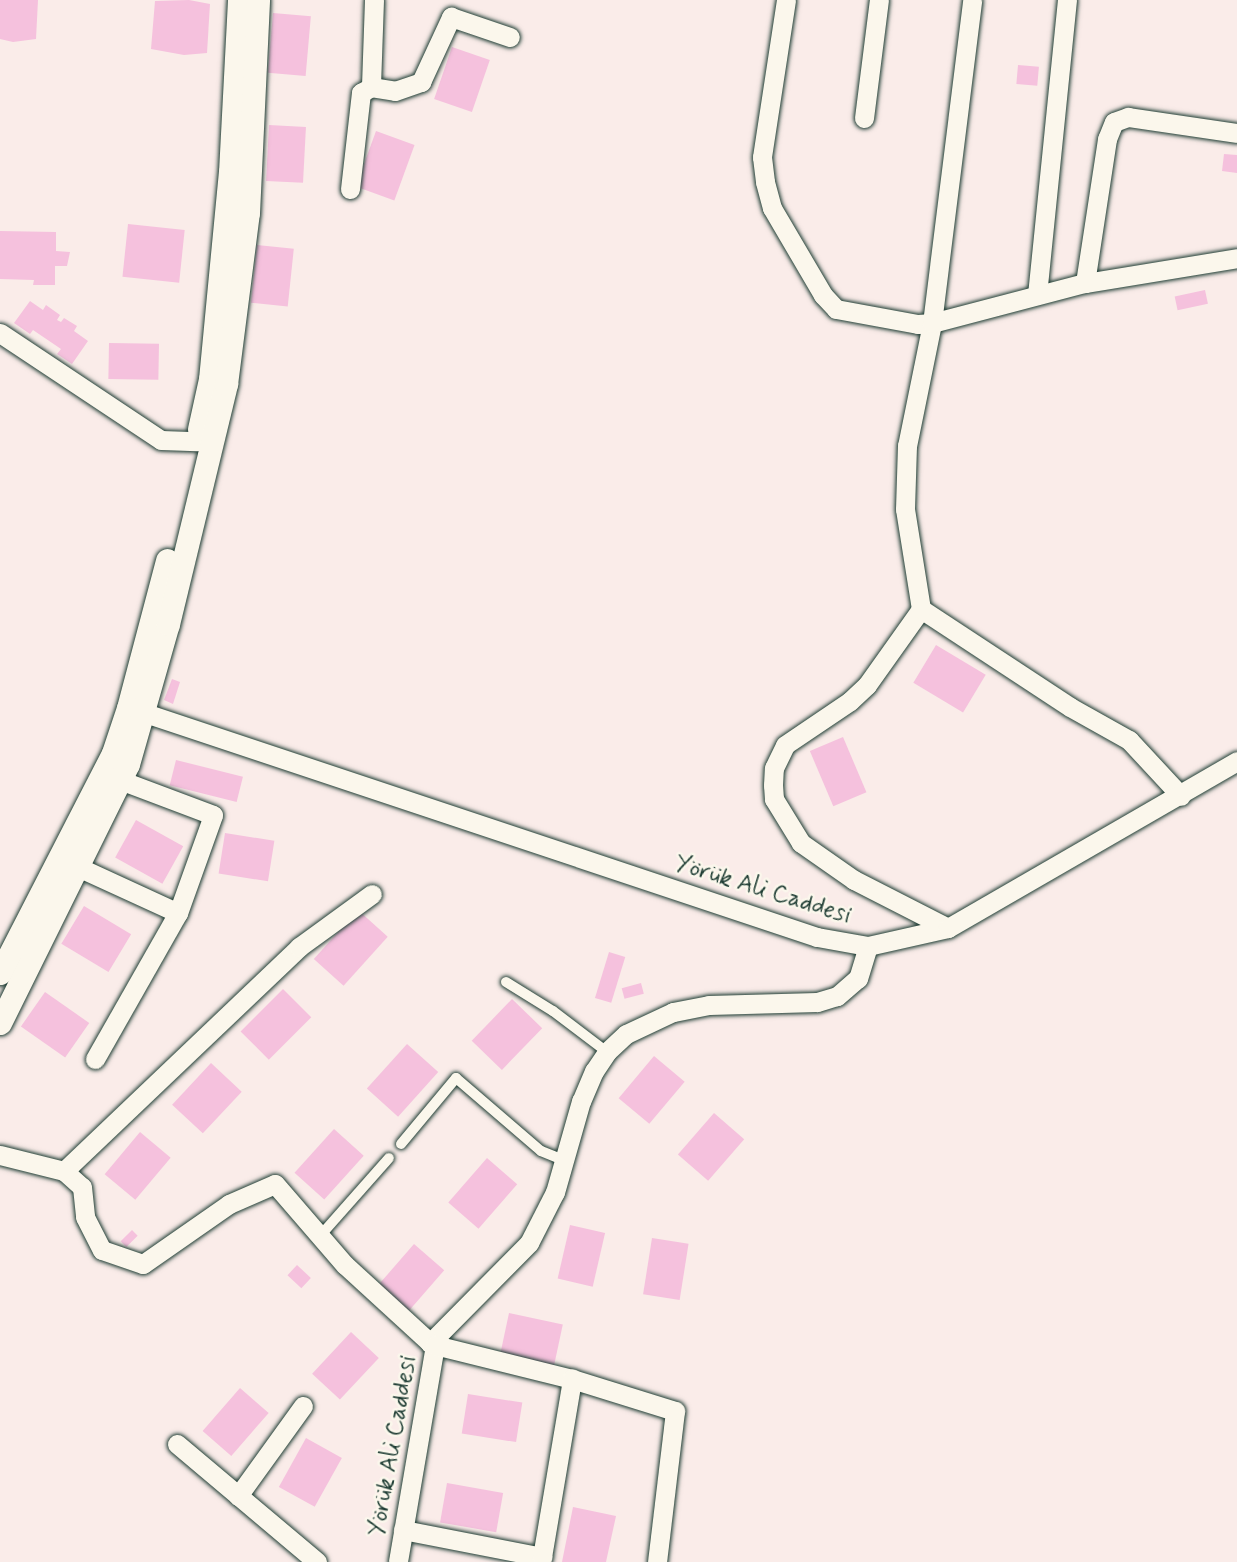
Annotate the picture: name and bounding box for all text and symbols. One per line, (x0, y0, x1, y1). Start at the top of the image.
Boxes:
street label: Yörük Ali Caddesi (671, 849, 855, 931)
street label: Yörük Ali Caddesi (363, 1353, 423, 1539)

